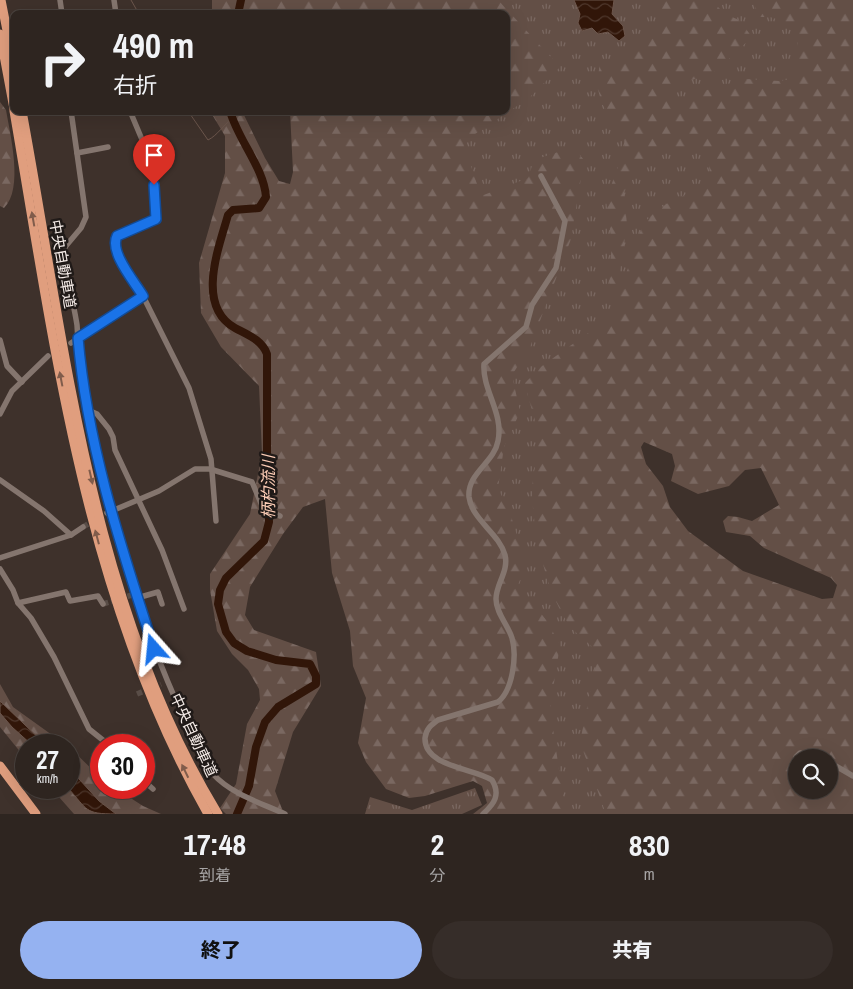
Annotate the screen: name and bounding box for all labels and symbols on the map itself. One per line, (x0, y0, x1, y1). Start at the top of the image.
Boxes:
pin (133, 134, 175, 185)
one-way arrow (28, 211, 36, 227)
street label: 中央自動車道 (45, 218, 81, 310)
one-way arrow (57, 371, 65, 387)
water label: 柄杓流川 (257, 453, 279, 519)
one-way arrow (87, 470, 95, 485)
one-way arrow (93, 530, 101, 545)
position arrow (127, 622, 179, 674)
street label: 中央自動車道 (165, 690, 223, 780)
speed limit sign: 30 (90, 734, 155, 799)
one-way arrow (181, 764, 189, 778)

